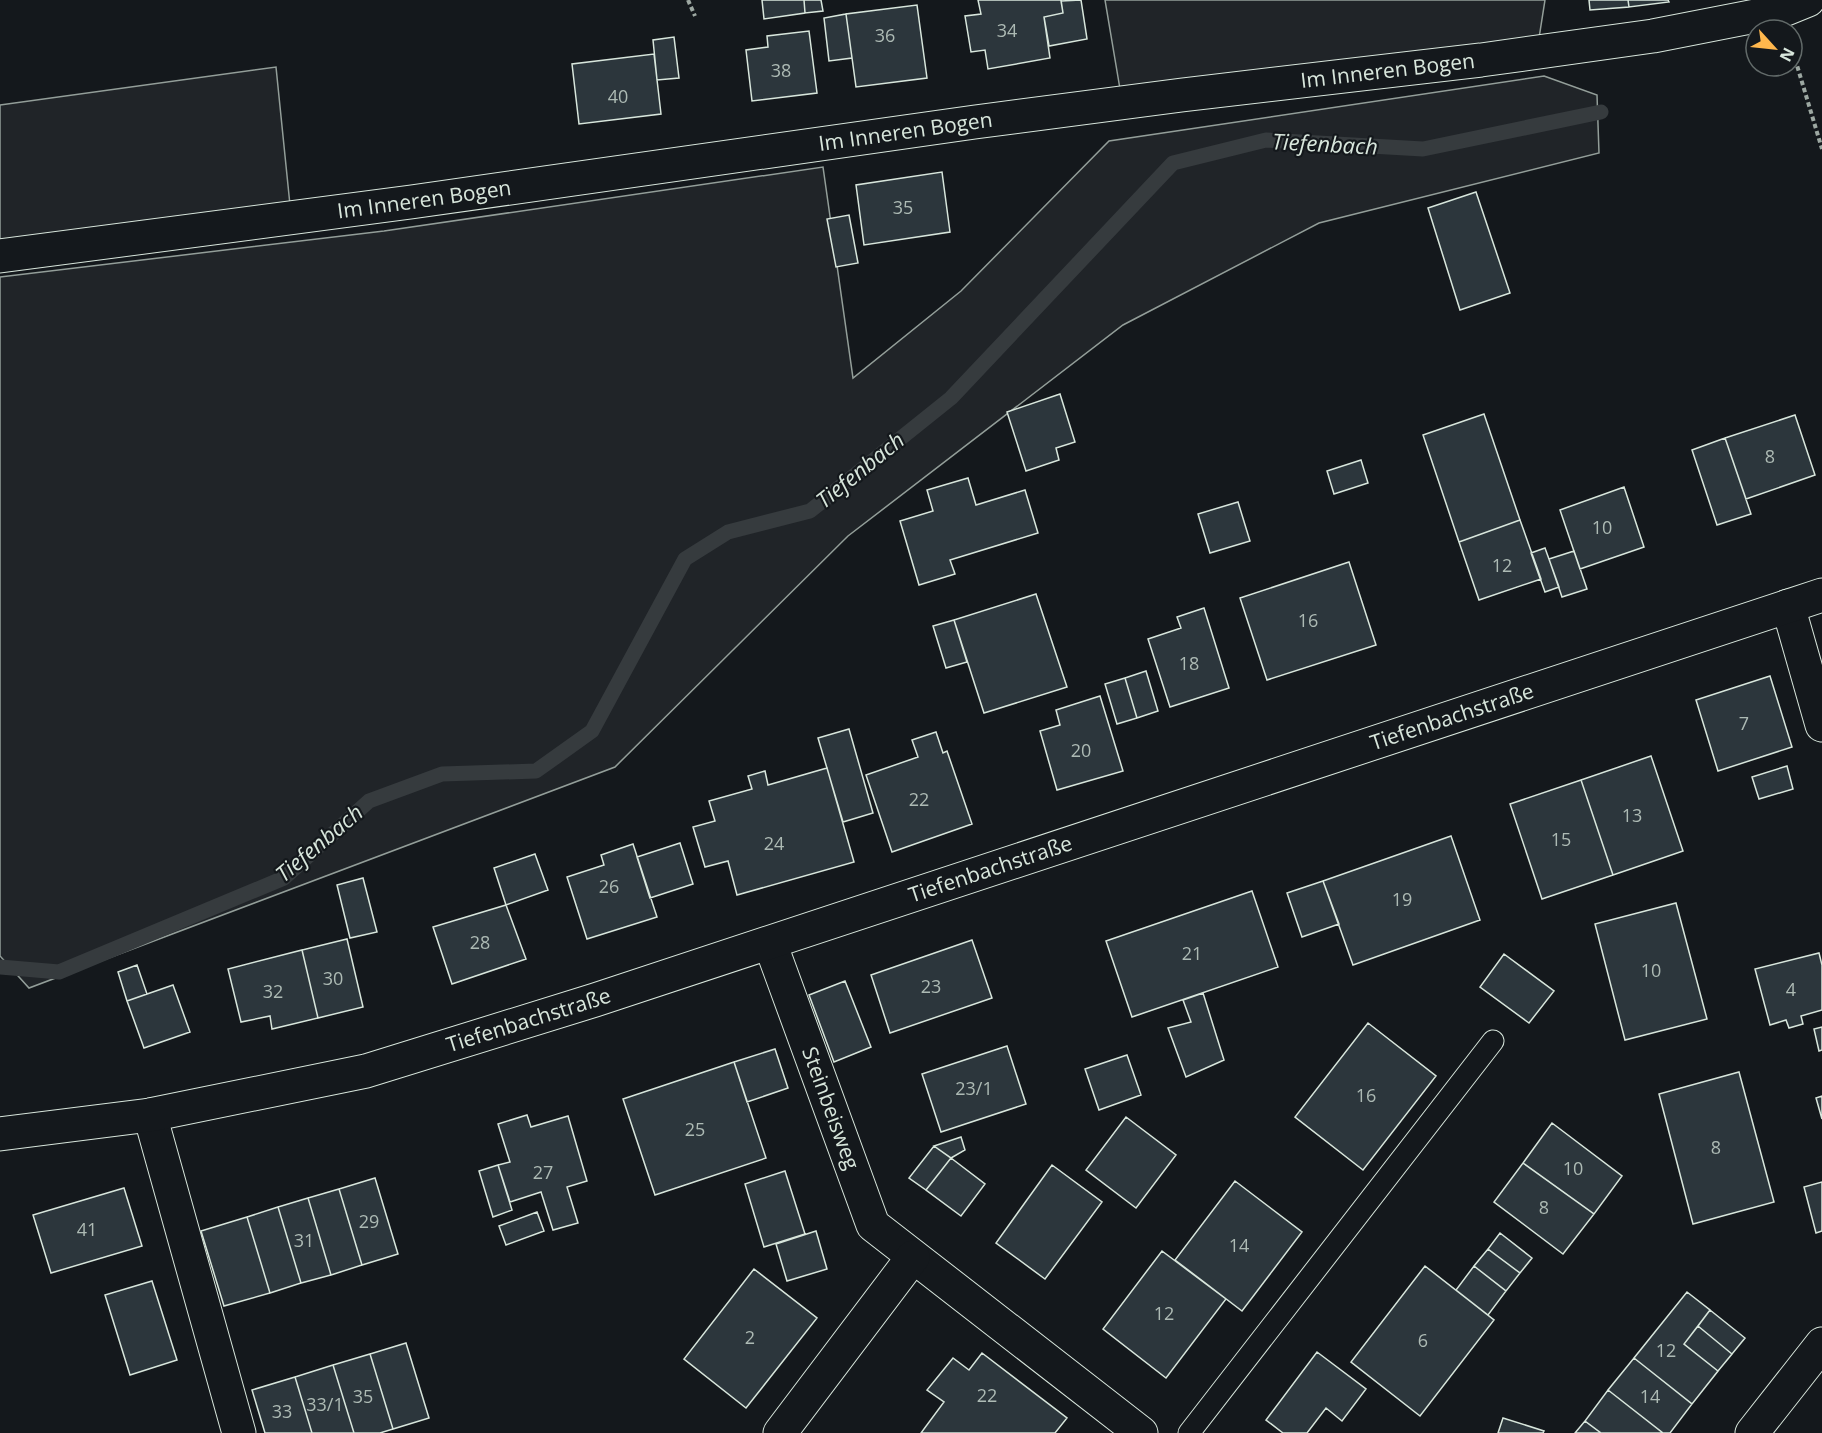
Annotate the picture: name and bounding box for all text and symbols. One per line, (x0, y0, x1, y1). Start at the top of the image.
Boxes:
house number: 34 (997, 18, 1017, 42)
north arrow (1744, 18, 1804, 78)
house number: 36 (875, 23, 895, 47)
text: N (1775, 44, 1800, 66)
street label: Im Inneren Bogen (1299, 46, 1476, 94)
house number: 38 (771, 58, 791, 82)
house number: 40 (608, 84, 628, 108)
street label: Im Inneren Bogen (817, 105, 994, 157)
water label: Tiefenbach (1271, 125, 1379, 161)
street label: Im Inneren Bogen (335, 173, 513, 225)
house number: 35 (893, 195, 913, 219)
water label: Tiefenbach (809, 424, 910, 514)
house number: 8 (1765, 444, 1775, 468)
house number: 10 (1592, 515, 1612, 539)
house number: 12 (1492, 553, 1512, 577)
house number: 16 (1298, 608, 1318, 632)
house number: 18 (1179, 651, 1199, 675)
street label: Tiefenbachstraße (1366, 676, 1537, 756)
house number: 7 (1739, 711, 1749, 735)
house number: 20 (1071, 738, 1091, 762)
house number: 22 (909, 787, 929, 811)
water label: Tiefenbach (268, 797, 369, 888)
house number: 13 (1622, 803, 1642, 827)
house number: 15 (1551, 827, 1571, 851)
street label: Tiefenbachstraße (905, 828, 1076, 908)
house number: 24 (764, 831, 784, 855)
house number: 26 (599, 874, 619, 898)
house number: 19 (1392, 887, 1412, 911)
house number: 28 (470, 930, 490, 954)
house number: 21 (1182, 941, 1202, 965)
house number: 10 (1641, 958, 1661, 982)
house number: 30 (323, 966, 343, 990)
house number: 23 (921, 974, 941, 998)
house number: 4 (1786, 977, 1796, 1001)
house number: 32 (263, 979, 283, 1003)
street label: Tiefenbachstraße (443, 981, 614, 1058)
street label: Steinbeisweg (796, 1043, 867, 1173)
house number: 23/1 (955, 1076, 993, 1100)
house number: 16 (1356, 1083, 1376, 1107)
house number: 25 (685, 1117, 705, 1141)
house number: 8 (1711, 1135, 1721, 1159)
house number: 10 (1563, 1156, 1583, 1180)
house number: 27 (533, 1160, 553, 1184)
house number: 8 (1539, 1195, 1549, 1219)
house number: 29 (359, 1209, 379, 1233)
house number: 41 (77, 1217, 97, 1241)
house number: 31 (294, 1228, 314, 1252)
house number: 14 (1229, 1233, 1249, 1257)
house number: 12 (1154, 1301, 1174, 1325)
house number: 2 (745, 1325, 755, 1349)
house number: 6 (1418, 1328, 1428, 1352)
house number: 12 (1656, 1338, 1676, 1362)
house number: 22 (977, 1383, 997, 1407)
house number: 35 (353, 1384, 373, 1408)
house number: 14 (1640, 1384, 1660, 1408)
house number: 33/1 (306, 1392, 344, 1416)
house number: 33 (272, 1399, 292, 1423)

